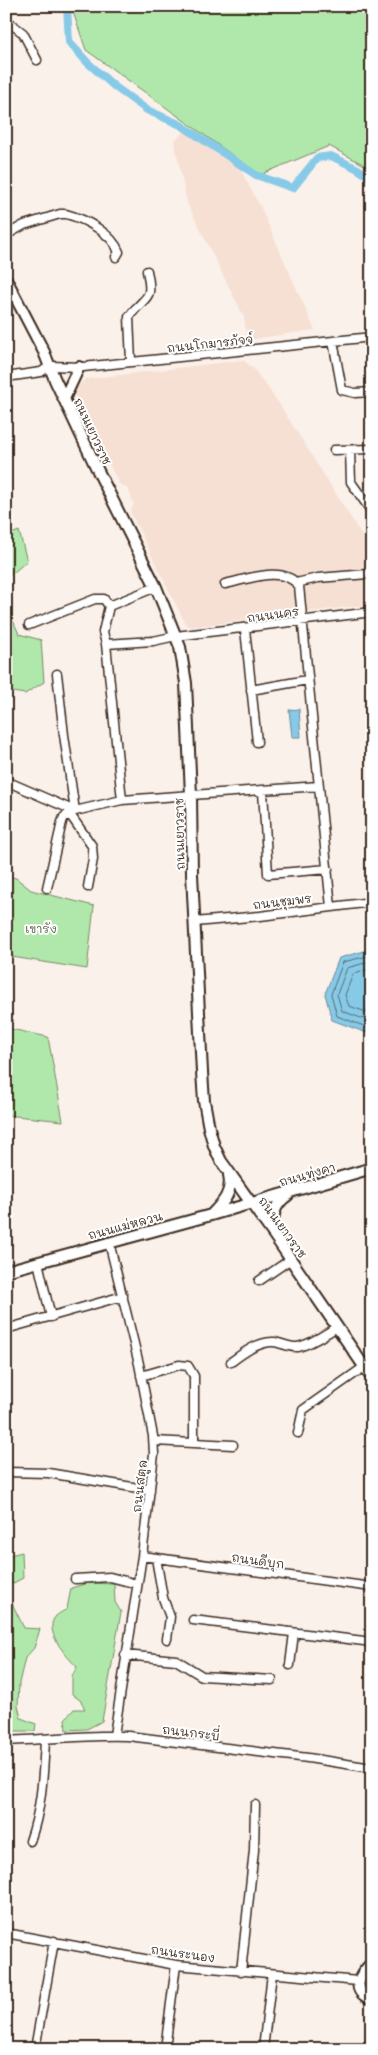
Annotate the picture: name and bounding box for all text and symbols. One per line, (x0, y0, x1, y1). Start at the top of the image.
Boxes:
street label: ถนนโกมารภัจจ์ (166, 330, 254, 356)
street label: ถนนเยาวราช (70, 395, 116, 467)
street label: ถนนนคร (246, 602, 300, 626)
street label: ถนนเยาวราช (170, 798, 188, 870)
street label: ถนนชุมพร (252, 889, 313, 916)
park label: เขารัง (25, 920, 57, 936)
street label: ถนนทุ่งคา (277, 1158, 338, 1193)
street label: ถนนเยาวราช (255, 1193, 311, 1261)
street label: ถนนแม่หลวน (86, 1207, 165, 1243)
street label: ถนนสตูล (128, 1459, 152, 1514)
street label: ถนนดีบุก (230, 1548, 286, 1575)
street label: ถนนกระบี่ (161, 1718, 221, 1743)
street label: ถนนระนอง (150, 1941, 216, 1965)

